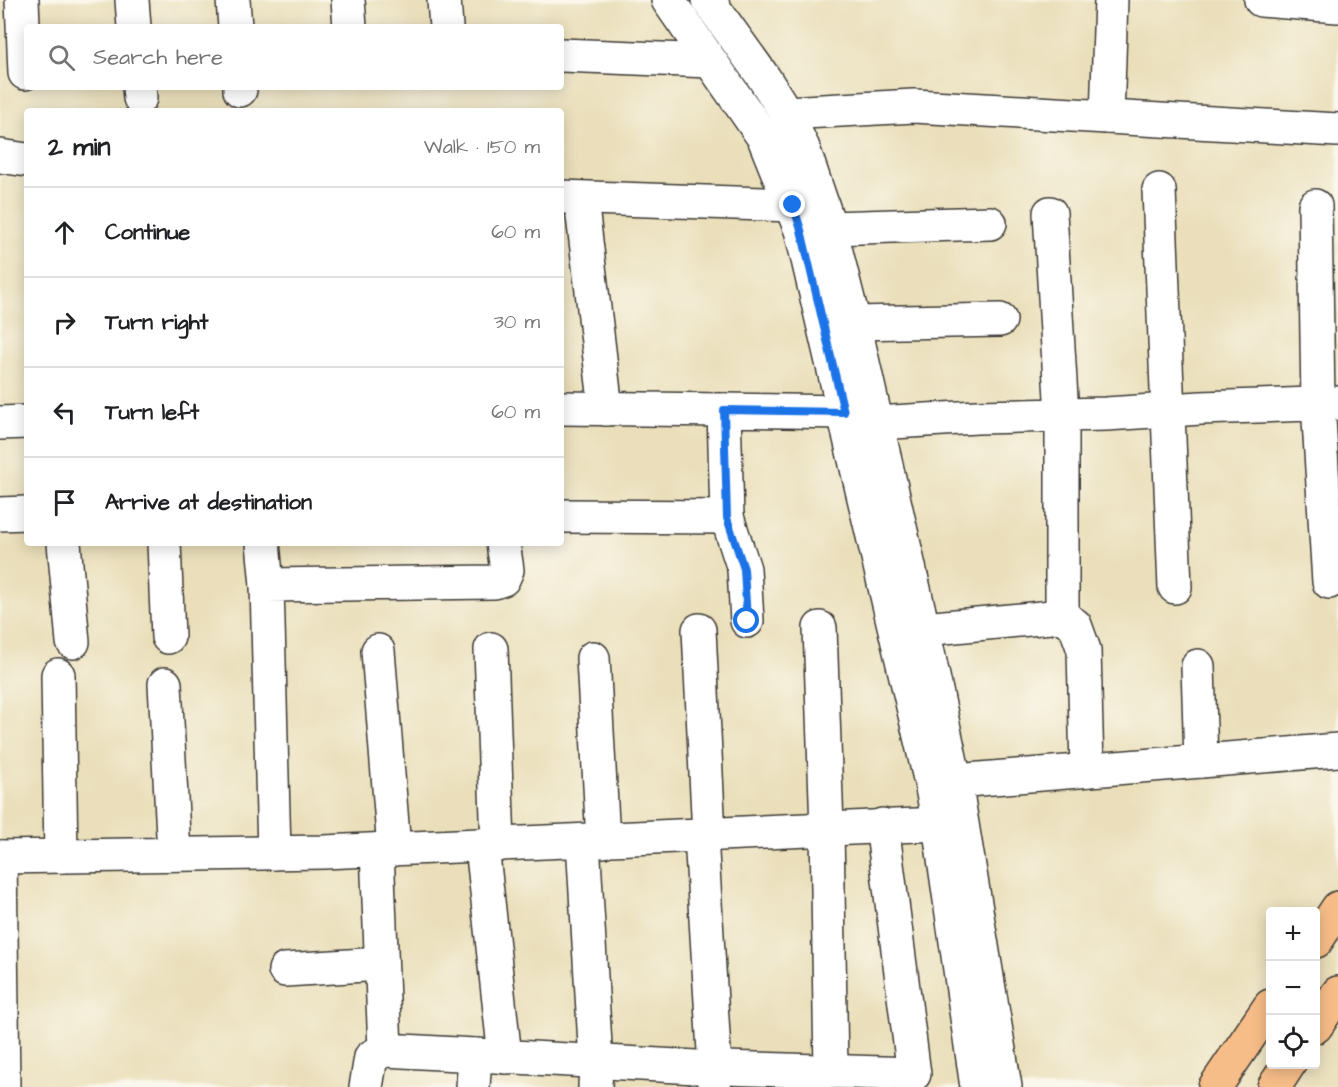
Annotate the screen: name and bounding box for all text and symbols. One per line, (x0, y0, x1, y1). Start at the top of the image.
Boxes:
search box (24, 24, 564, 90)
icon: search (45, 41, 78, 74)
text: Search here (93, 42, 223, 73)
text: 2 min (48, 129, 110, 165)
text: Walk · 150 m (424, 133, 540, 161)
route end (779, 191, 805, 217)
icon: ahead (48, 216, 81, 249)
text: Continue (105, 217, 190, 248)
text: 60 m (491, 218, 540, 246)
icon: right (48, 306, 81, 339)
text: Turn right (105, 307, 208, 338)
text: 30 m (494, 308, 540, 336)
icon: left (48, 396, 81, 429)
text: Turn left (105, 397, 199, 428)
text: 60 m (491, 398, 540, 426)
icon: arrive (48, 486, 81, 519)
text: Arrive at destination (105, 487, 312, 518)
route start (733, 607, 759, 633)
map controls (1266, 907, 1320, 1069)
button: + (1266, 907, 1320, 961)
button: − (1266, 961, 1320, 1015)
button: locate (1266, 1015, 1320, 1069)

